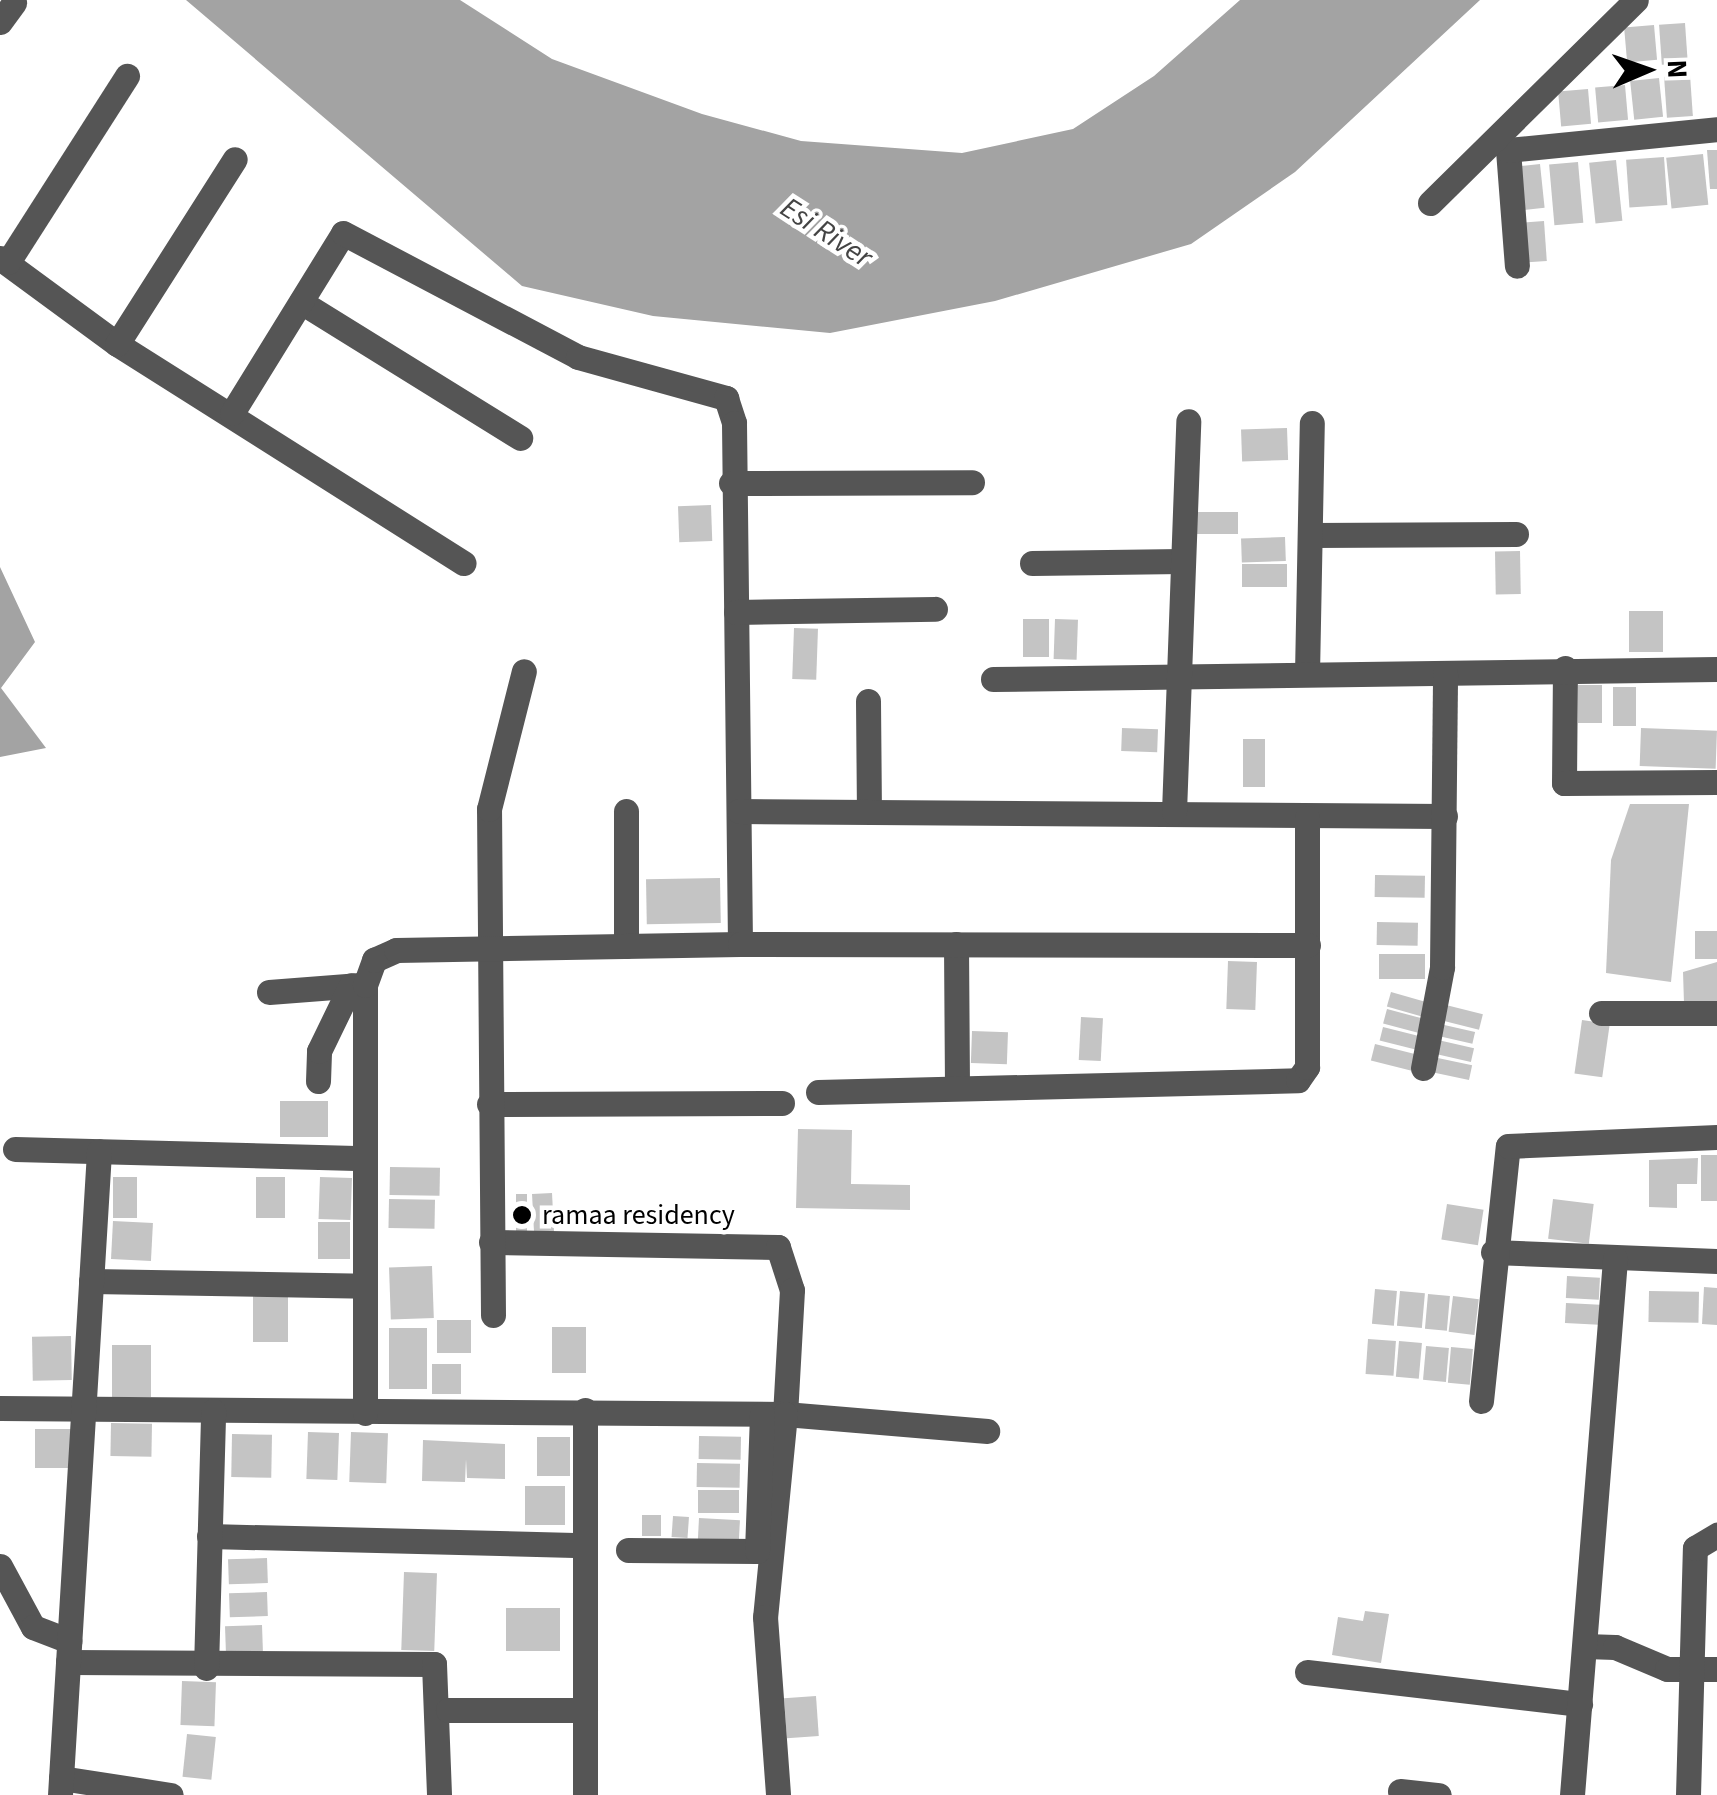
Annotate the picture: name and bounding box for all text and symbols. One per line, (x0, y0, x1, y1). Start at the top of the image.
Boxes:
north arrow (1597, 20, 1697, 120)
text: N (1657, 59, 1697, 79)
water label: Esi River (773, 190, 879, 276)
place label: ramaa residency (542, 1198, 735, 1232)
marker: ramaa residency (511, 1204, 533, 1226)

